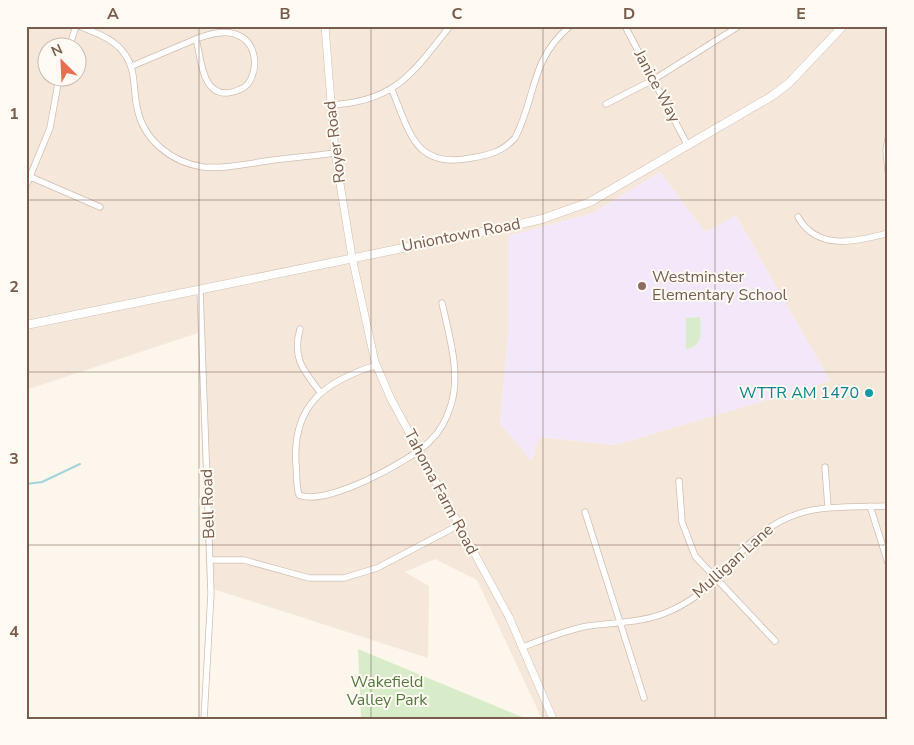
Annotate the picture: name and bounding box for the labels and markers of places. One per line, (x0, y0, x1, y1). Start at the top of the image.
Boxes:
place label: Westminster Elementary School (652, 266, 788, 306)
marker: Westminster Elementary School (636, 280, 648, 292)
place label: WTTR AM 1470 (739, 382, 859, 404)
marker: WTTR AM 1470 (863, 387, 875, 399)

